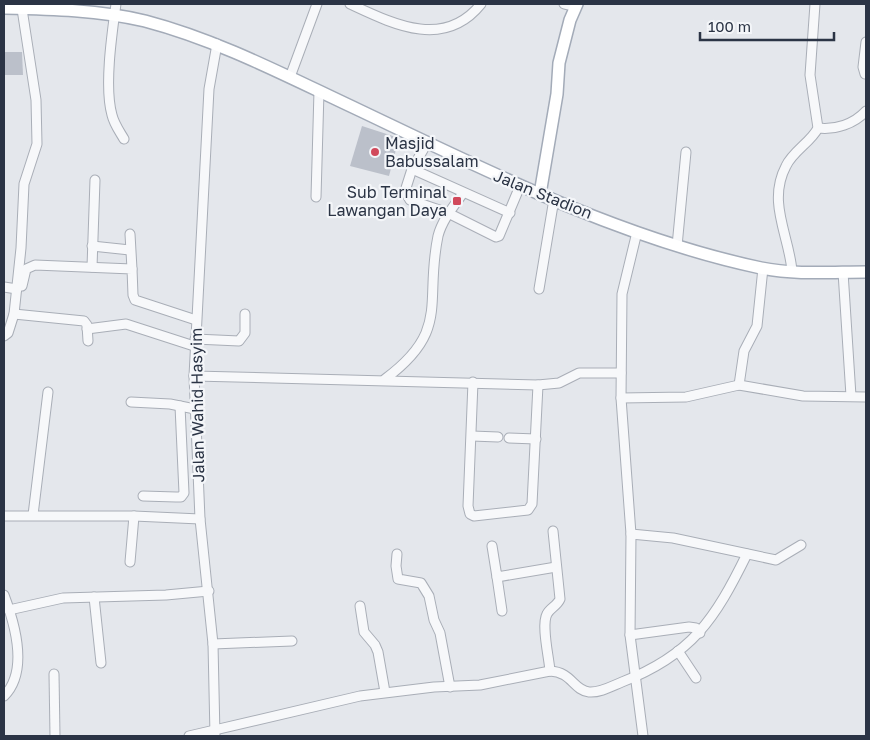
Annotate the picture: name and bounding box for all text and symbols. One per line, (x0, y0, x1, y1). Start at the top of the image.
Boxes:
scale bar (700, 10, 834, 42)
text: 100 m (708, 17, 751, 35)
place label: Masjid Babussalam (385, 133, 479, 171)
marker: Masjid Babussalam (369, 146, 381, 158)
street label: Jalan Stadion (491, 165, 595, 223)
place label: Sub Terminal Lawangan Daya (327, 182, 447, 220)
marker: Sub Terminal Lawangan Daya (451, 195, 463, 207)
street label: Jalan Wahid Hasyim (186, 327, 208, 483)

